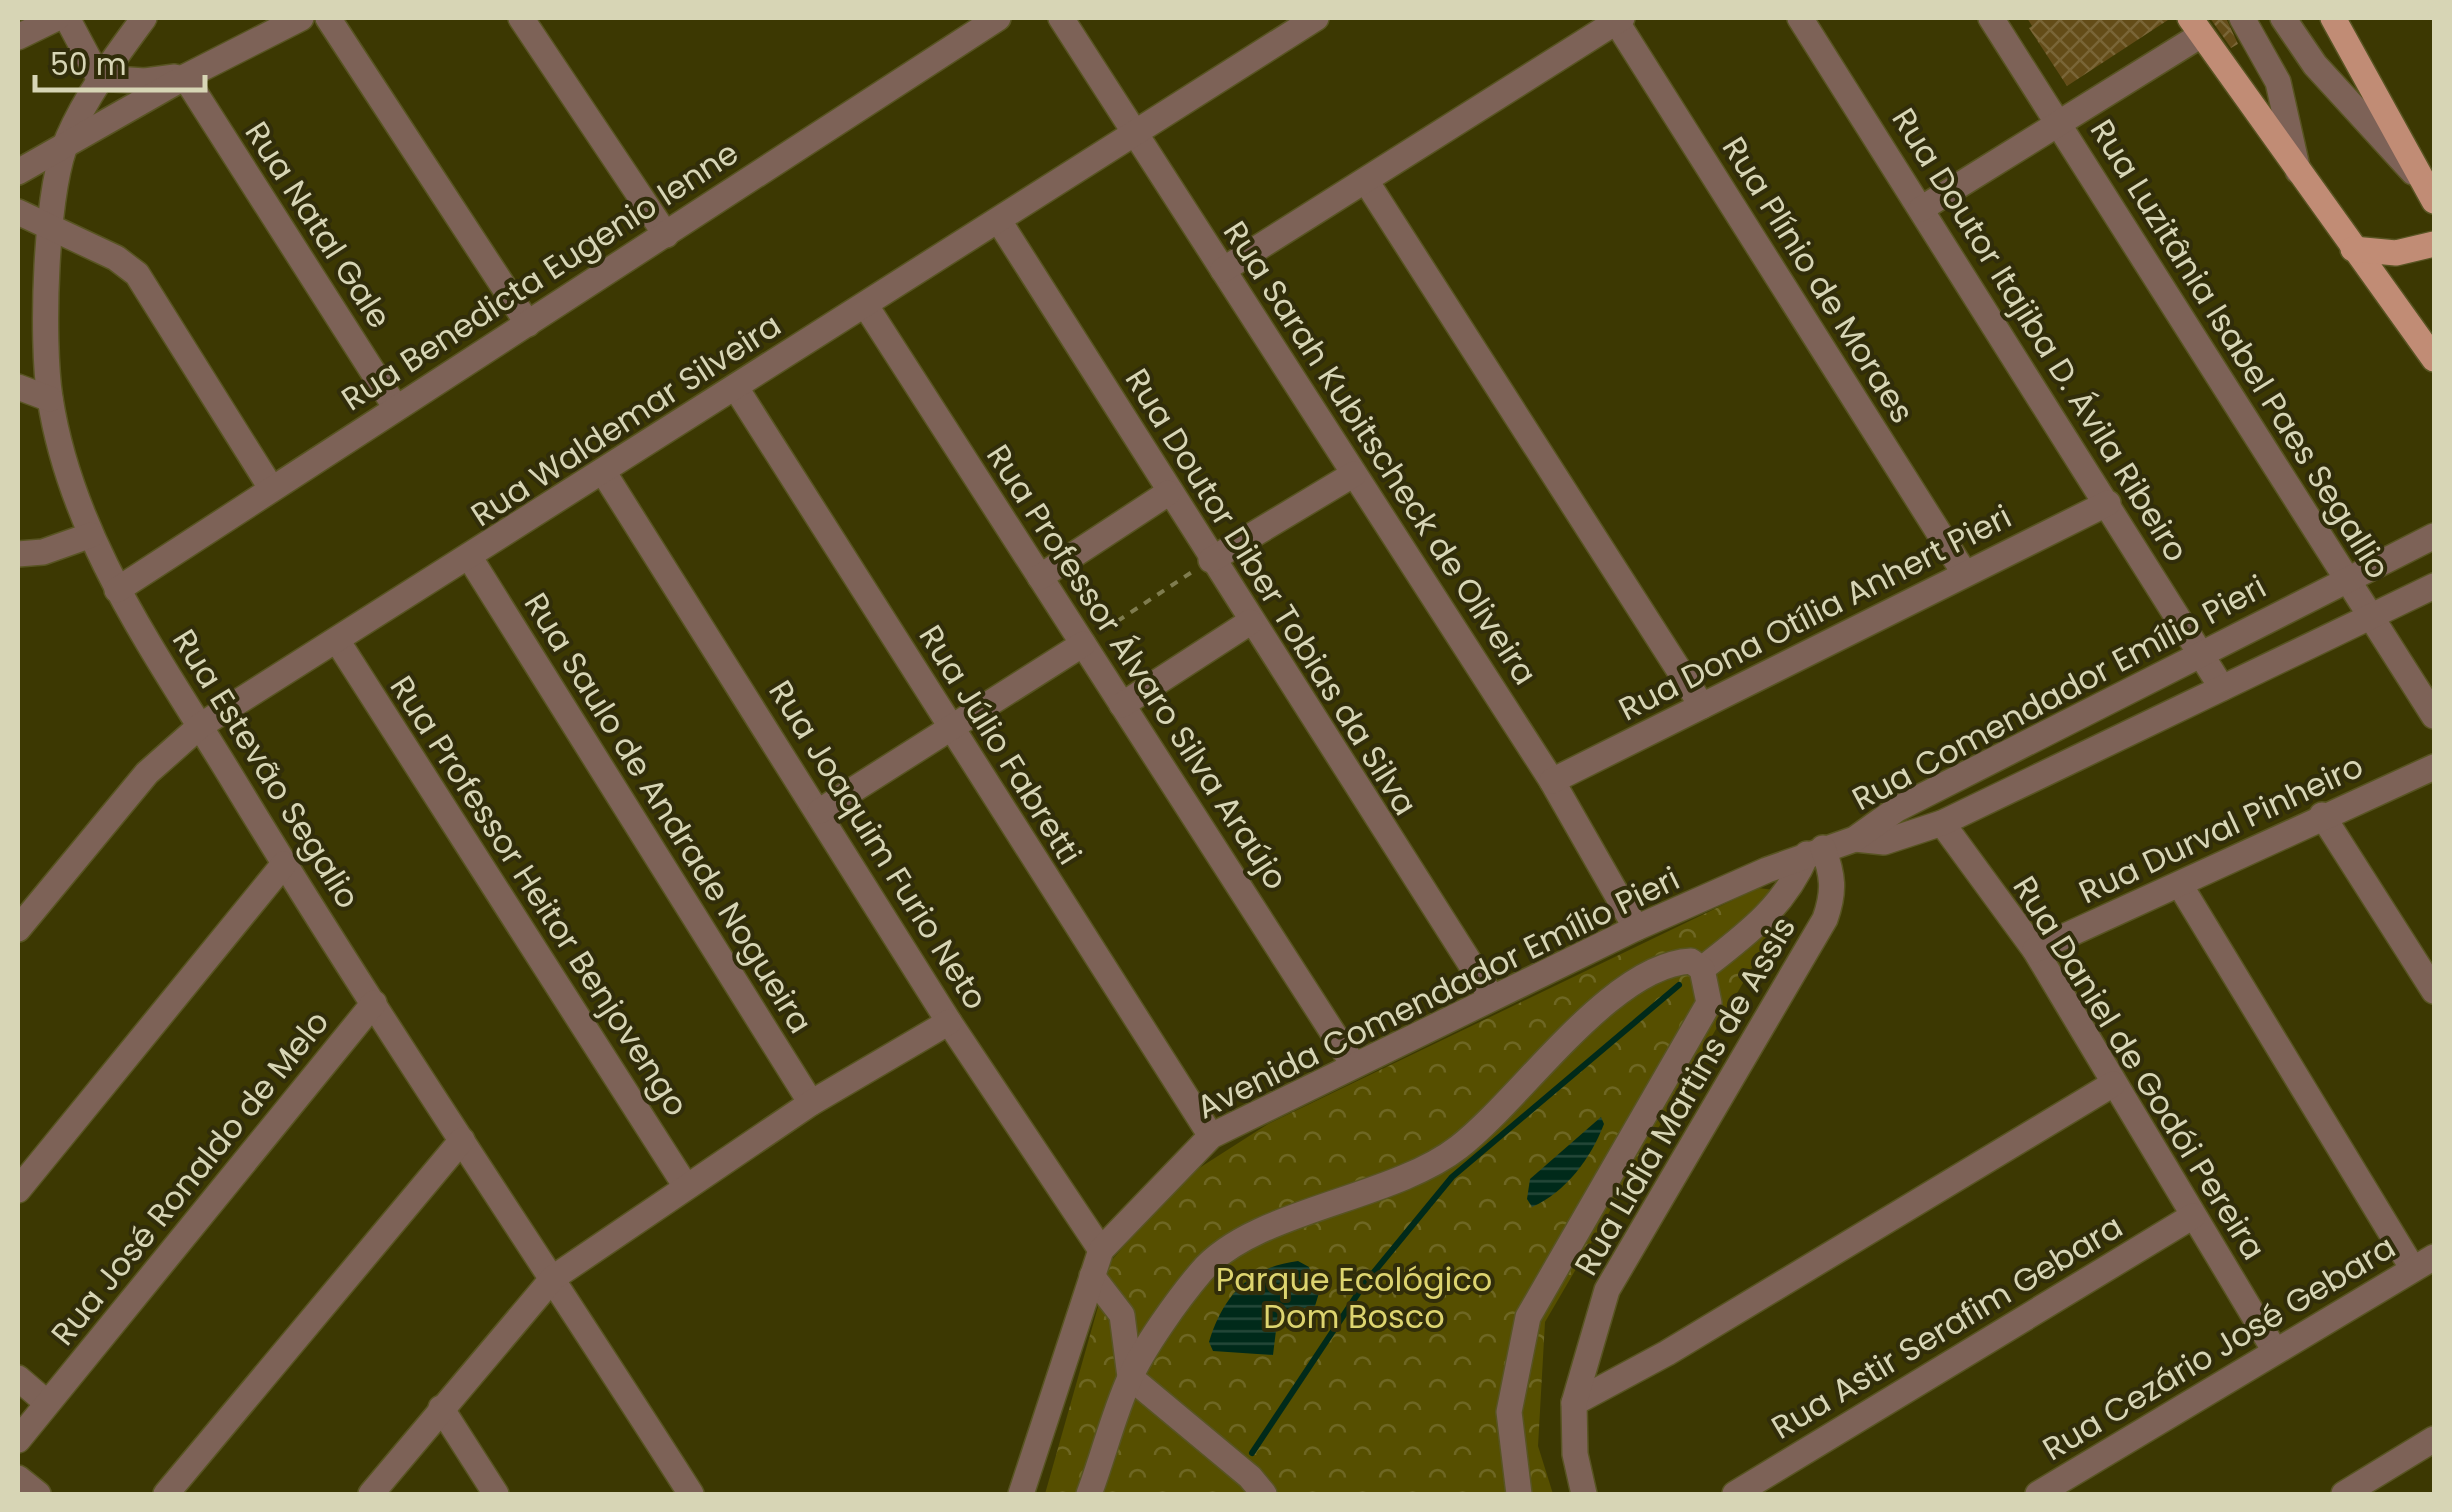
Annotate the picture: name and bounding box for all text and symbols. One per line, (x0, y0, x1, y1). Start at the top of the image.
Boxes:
scale bar (35, 30, 205, 92)
text: 50 m (50, 43, 127, 86)
street label: Rua Doutor Itajiba D. Ávila Ribeiro (1882, 99, 2199, 570)
street label: Rua Luzitânia Isabel Paes Segallio (2080, 110, 2401, 587)
street label: Rua Natal Gale (235, 113, 402, 337)
street label: Rua Plínio de Moraes (1712, 128, 1925, 432)
street label: Rua Benedicta Eugenio Ienne (333, 130, 747, 421)
street label: Rua Sarah Kubitscheck de Oliveira (1213, 212, 1548, 694)
street label: Rua Waldemar Silveira (462, 302, 789, 537)
street label: Rua Doutor Diber Tobias da Silva (1115, 360, 1428, 824)
street label: Rua Professor Álvaro Silva Araújo (976, 435, 1299, 898)
street label: Rua Dona Otília Anhert Pieri (1611, 494, 2019, 731)
street label: Rua Comendador Emílio Pieri (1844, 564, 2274, 821)
street label: Rua Saulo de Andrade Nogueira (514, 584, 823, 1042)
street label: Rua Júlio Fabretti (909, 616, 1092, 873)
street label: Rua Estevão Segalio (162, 621, 371, 917)
street label: Rua Professor Heitor Benjovengo (380, 667, 699, 1125)
street label: Rua Joaquim Furio Neto (759, 671, 998, 1018)
street label: Rua Durval Pinheiro (2071, 743, 2370, 914)
street label: Avenida Comendador Emílio Pieri (1189, 856, 1687, 1129)
street label: Rua Daniel de Godói Pereira (2003, 867, 2276, 1268)
street label: Rua Lídia Martins de Assis (1563, 908, 1806, 1283)
street label: Rua José Ronaldo de Melo (40, 1001, 339, 1355)
street label: Rua Astir Serafim Gebara (1763, 1204, 2131, 1449)
street label: Rua Cezário José Gebara (2034, 1224, 2403, 1471)
park label: Parque Ecológico Dom Bosco (1216, 1257, 1492, 1339)

